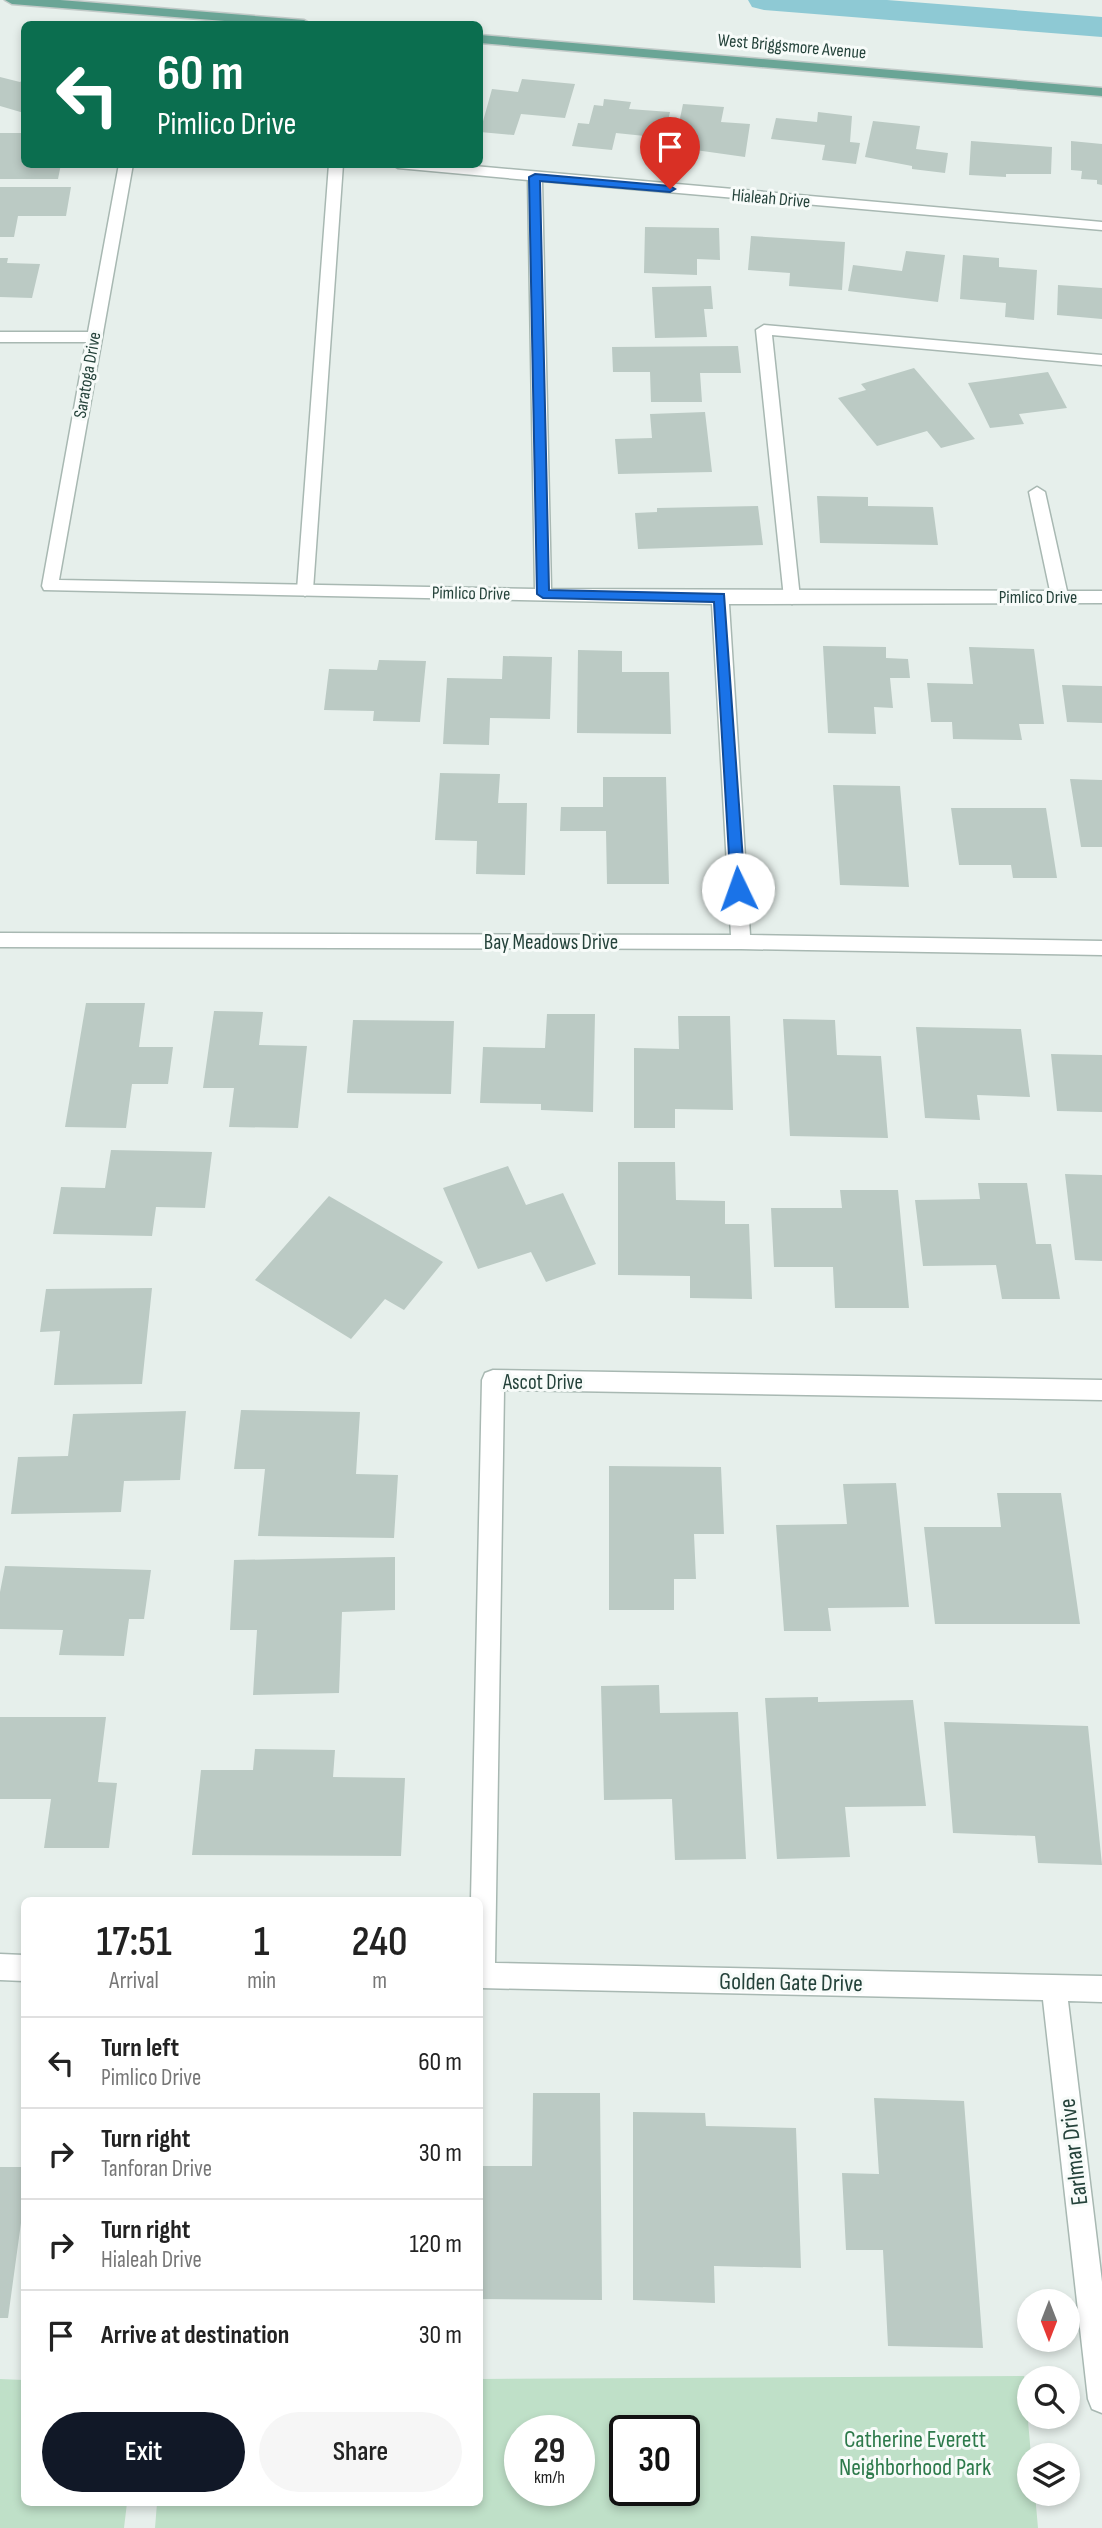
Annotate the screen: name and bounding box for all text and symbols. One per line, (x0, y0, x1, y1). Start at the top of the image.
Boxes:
street label: West Briggsmore Avenue (717, 30, 867, 63)
text: 60 m (157, 45, 244, 104)
icon: left (42, 49, 133, 140)
text: Pimlico Drive (157, 105, 297, 144)
pin (640, 117, 700, 189)
icon: arrive (651, 128, 689, 166)
street label: Hialeah Drive (731, 185, 811, 212)
street label: Saratoga Drive (70, 330, 105, 420)
street label: Pimlico Drive (432, 582, 510, 605)
street label: Pimlico Drive (999, 587, 1077, 608)
position arrow (701, 852, 775, 926)
street label: Bay Meadows Drive (484, 930, 618, 955)
street label: Ascot Drive (502, 1370, 583, 1395)
text: 17:51 (96, 1917, 172, 1968)
text: 1 (254, 1917, 269, 1968)
text: 240 (352, 1917, 407, 1968)
text: Arrival (109, 1967, 159, 1995)
text: min (247, 1967, 276, 1995)
text: m (372, 1967, 387, 1995)
street label: Golden Gate Drive (719, 1967, 863, 1998)
text: Turn left (101, 2033, 179, 2064)
icon: left (42, 2044, 80, 2082)
text: 60 m (418, 2047, 462, 2078)
text: Pimlico Drive (101, 2064, 201, 2092)
street label: Earlmar Drive (1053, 2097, 1094, 2207)
text: Turn right (101, 2124, 190, 2155)
icon: right (42, 2135, 80, 2173)
text: 30 m (419, 2138, 462, 2169)
text: Tanforan Drive (101, 2155, 212, 2183)
text: Turn right (101, 2215, 190, 2246)
icon: right (42, 2226, 80, 2264)
text: 120 m (409, 2229, 462, 2260)
text: Hialeah Drive (101, 2246, 202, 2274)
north arrow (1017, 2289, 1080, 2352)
map controls (1017, 2289, 1080, 2506)
icon: arrive (42, 2317, 80, 2355)
text: Arrive at destination (101, 2320, 289, 2351)
text: 30 m (419, 2320, 462, 2351)
button: search (1017, 2366, 1080, 2429)
button: Exit (42, 2412, 245, 2492)
button: Share (259, 2412, 462, 2492)
speed limit sign: 30 (609, 2415, 700, 2506)
park label: Catherine Everett Neighborhood Park (839, 2425, 991, 2482)
text: 29 (534, 2430, 565, 2473)
button: layers (1017, 2443, 1080, 2506)
text: km/h (534, 2467, 565, 2488)

